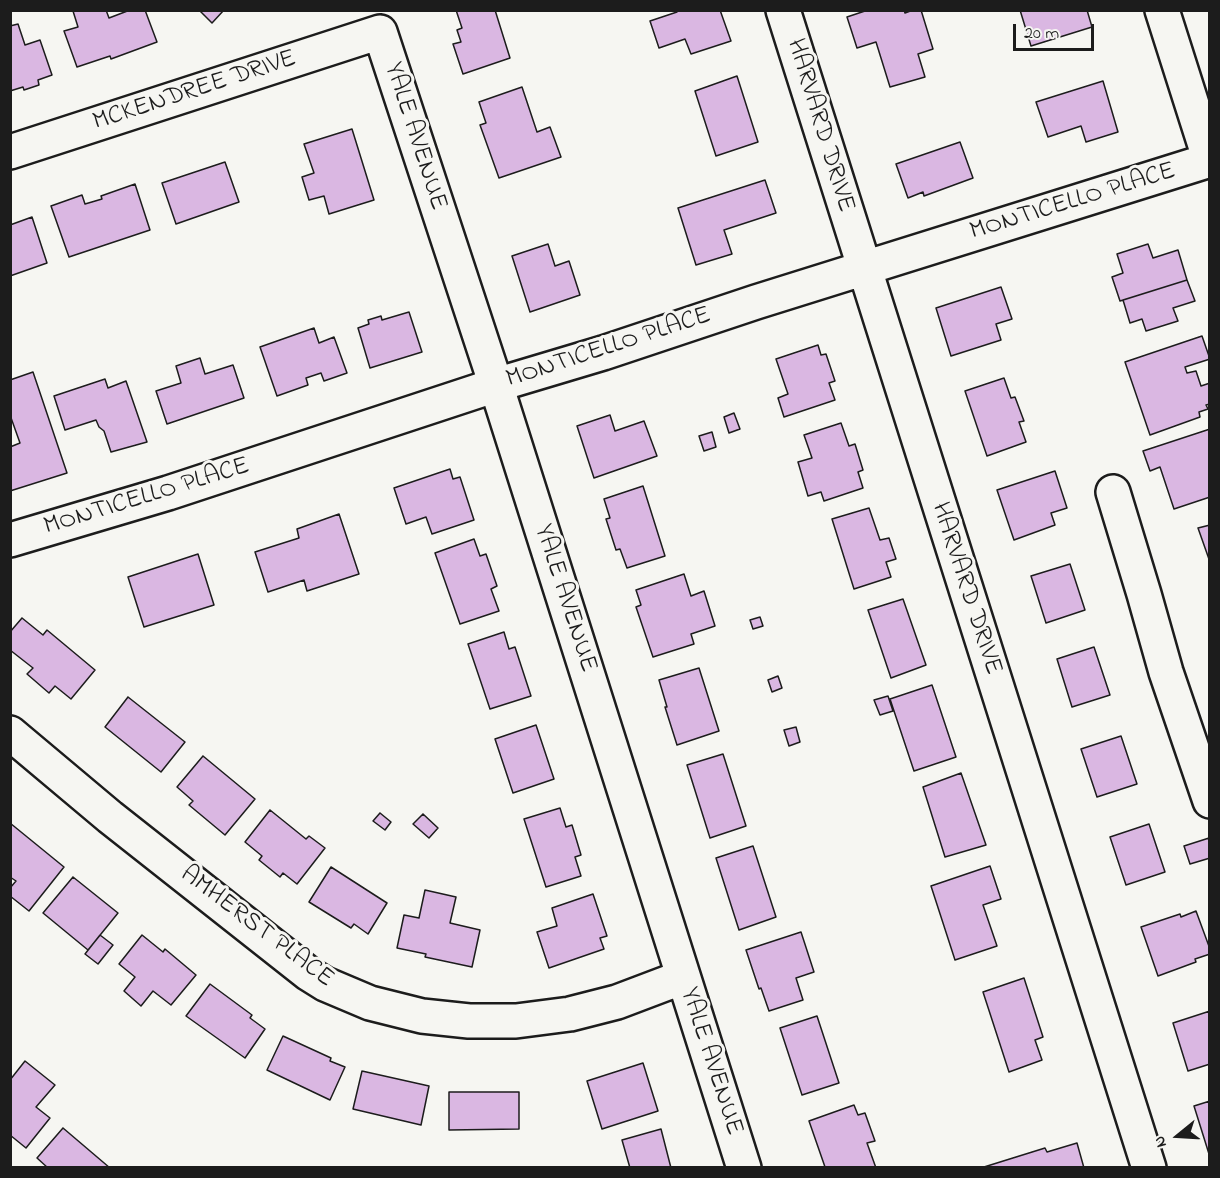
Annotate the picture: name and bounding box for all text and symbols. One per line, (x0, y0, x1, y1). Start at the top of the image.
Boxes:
scale bar (1016, 12, 1097, 50)
text: 20 m (1024, 21, 1059, 47)
street label: HARVARD DRIVE (778, 36, 860, 216)
street label: MCKENDREE DRIVE (89, 44, 301, 140)
street label: YALE AVENUE (375, 59, 453, 215)
street label: MONTICELLO PLACE (966, 157, 1180, 249)
street label: MONTICELLO PLACE (503, 301, 715, 397)
street label: MONTICELLO PLACE (40, 452, 254, 544)
street label: HARVARD DRIVE (922, 499, 1008, 679)
street label: YALE AVENUE (525, 521, 603, 677)
street label: AMHERST PLACE (173, 860, 339, 996)
street label: YALE AVENUE (671, 984, 749, 1140)
north arrow (1148, 1106, 1208, 1166)
text: N (1148, 1133, 1174, 1150)

